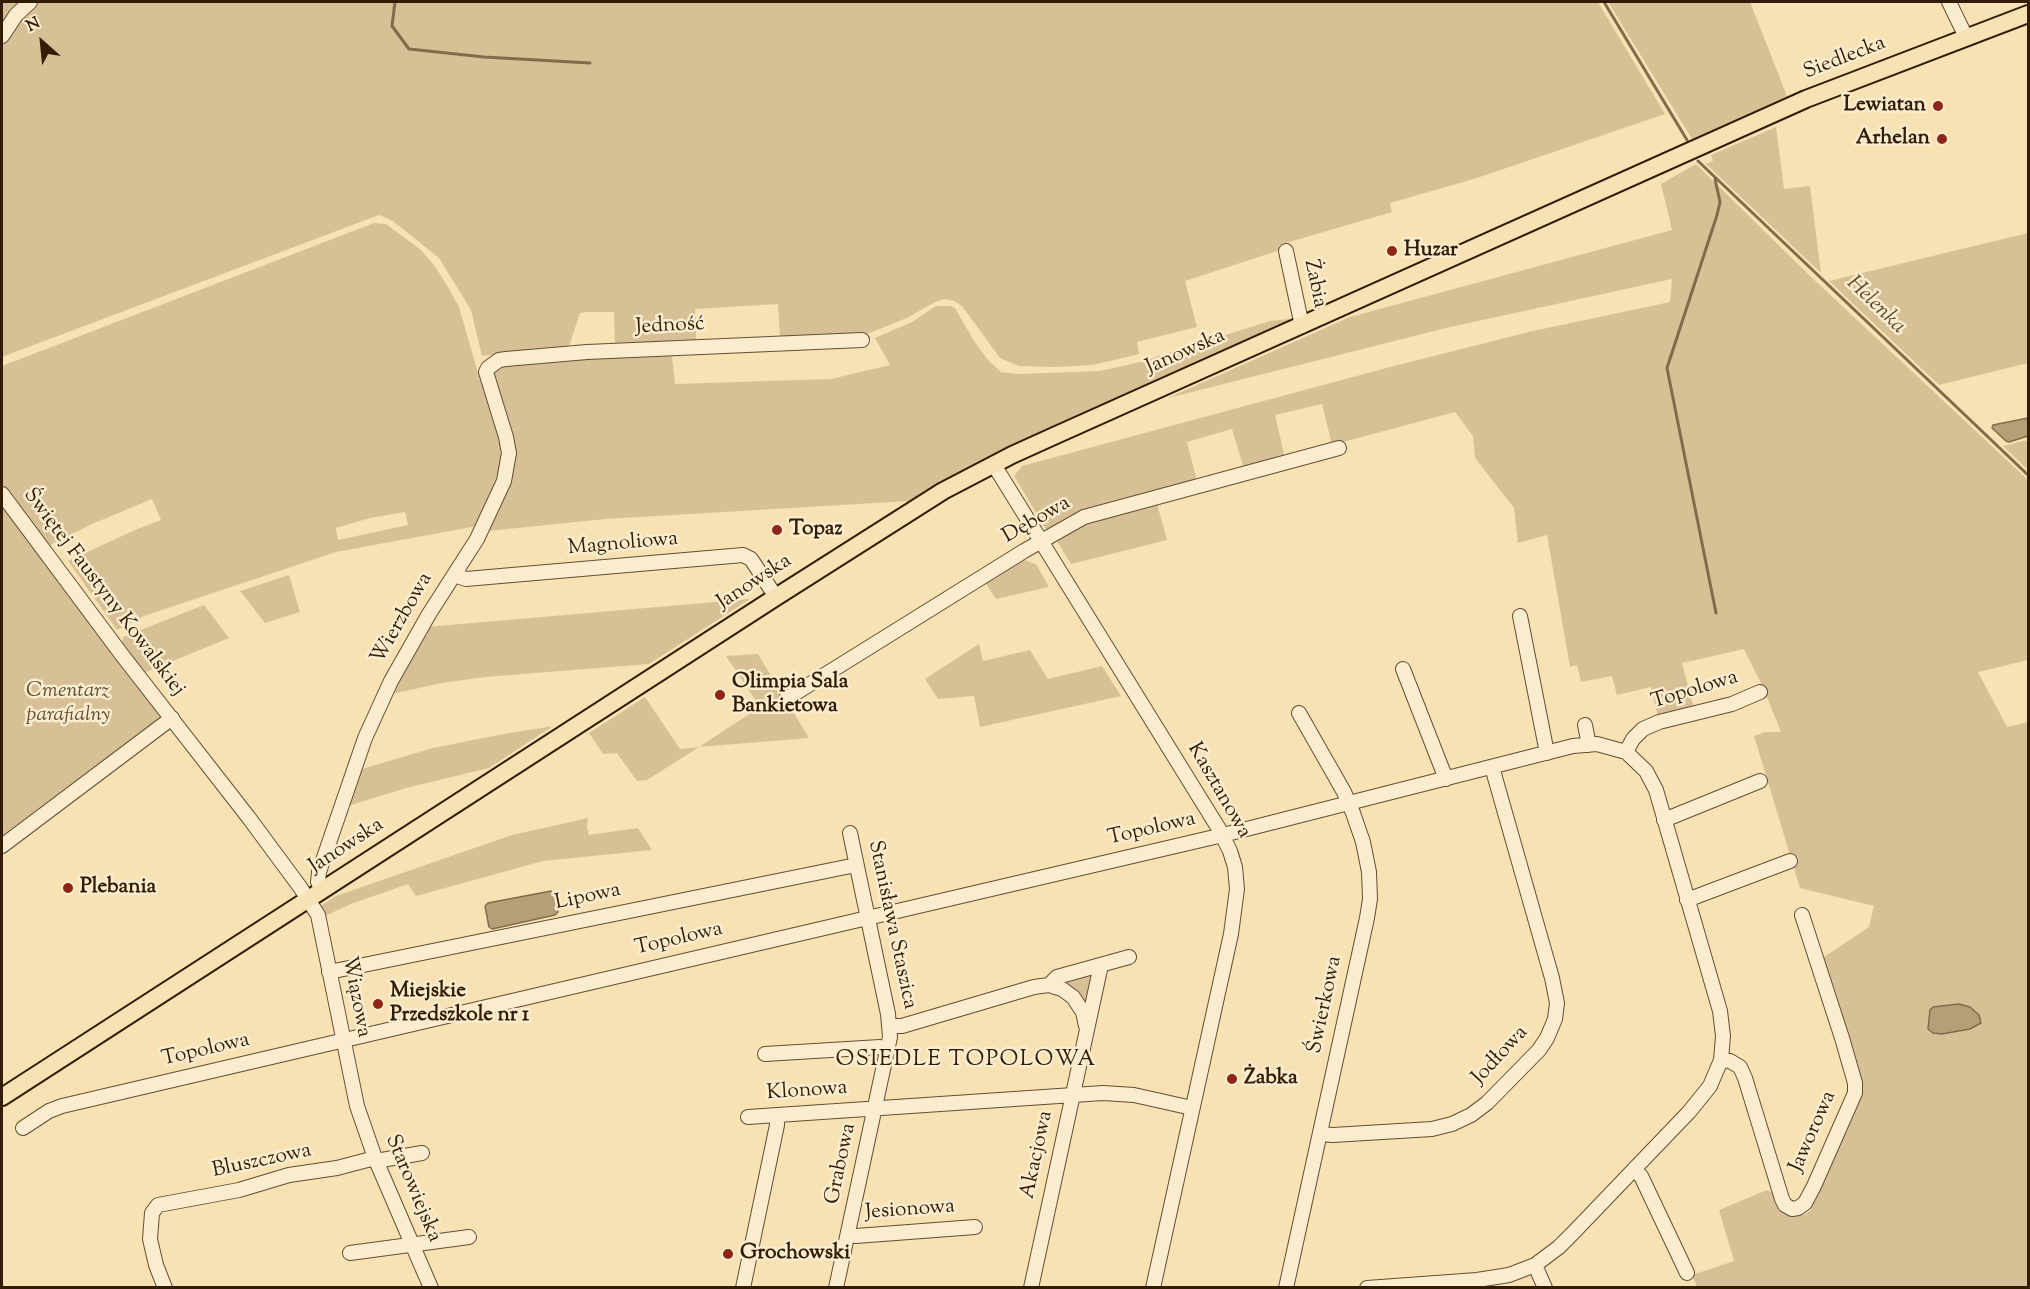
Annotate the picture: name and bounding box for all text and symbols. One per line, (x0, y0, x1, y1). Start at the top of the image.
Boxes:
north arrow (12, 12, 72, 72)
text: N (23, 12, 45, 39)
street label: Siedlecka (1800, 32, 1890, 86)
place label: Lewiatan (1843, 93, 1926, 119)
marker: Lewiatan (1931, 99, 1945, 113)
place label: Arhelan (1856, 126, 1930, 152)
marker: Arhelan (1935, 132, 1949, 146)
place label: Huzar (1404, 238, 1458, 264)
marker: Huzar (1385, 244, 1399, 258)
street label: Żabia (1297, 258, 1331, 310)
water label: Helenka (1840, 271, 1910, 341)
street label: Jedność (635, 313, 705, 341)
street label: Janowska (1143, 324, 1229, 382)
street label: Świętej Faustyny Kowalskiej (17, 484, 189, 702)
street label: Dębowa (999, 492, 1075, 550)
place label: Topaz (789, 517, 842, 543)
marker: Topaz (770, 523, 784, 537)
street label: Magnoliowa (567, 528, 679, 562)
street label: Janowska (713, 550, 797, 616)
street label: Wierzbowa (367, 569, 439, 669)
street label: Topolowa (1649, 666, 1741, 716)
place label: Olimpia Sala Bankietowa (732, 670, 848, 720)
park label: Cmentarz parafialny (26, 679, 110, 729)
marker: Olimpia Sala Bankietowa (713, 688, 727, 702)
street label: Kasztanowa (1180, 739, 1256, 843)
street label: Topolowa (1106, 808, 1198, 852)
street label: Janowska (305, 814, 389, 880)
street label: Stanisława Staszica (861, 838, 921, 1012)
place label: Plebania (80, 875, 156, 901)
street label: Lipowa (553, 879, 623, 917)
marker: Plebania (61, 881, 75, 895)
street label: Topolowa (633, 918, 725, 962)
street label: Wiązowa (335, 954, 375, 1040)
street label: Świerkowa (1303, 954, 1349, 1056)
place label: Miejskie Przedszkole nr 1 (390, 979, 529, 1029)
marker: Miejskie Przedszkole nr 1 (371, 997, 385, 1011)
street label: Jodłowa (1467, 1021, 1535, 1091)
street label: Topolowa (160, 1029, 252, 1073)
district label: OSIEDLE TOPOLOWA (835, 1048, 1097, 1074)
place label: Żabka (1244, 1066, 1298, 1092)
marker: Żabka (1225, 1072, 1239, 1086)
street label: Klonowa (766, 1077, 848, 1107)
street label: Jaworowa (1785, 1087, 1843, 1177)
street label: Akacjowa (1016, 1109, 1060, 1201)
street label: Grabowa (821, 1121, 863, 1207)
street label: Starowiejska (378, 1131, 446, 1247)
street label: Bluszczowa (210, 1139, 314, 1185)
street label: Jesionowa (864, 1195, 956, 1227)
place label: Grochowski (740, 1241, 850, 1267)
marker: Grochowski (721, 1247, 735, 1261)

